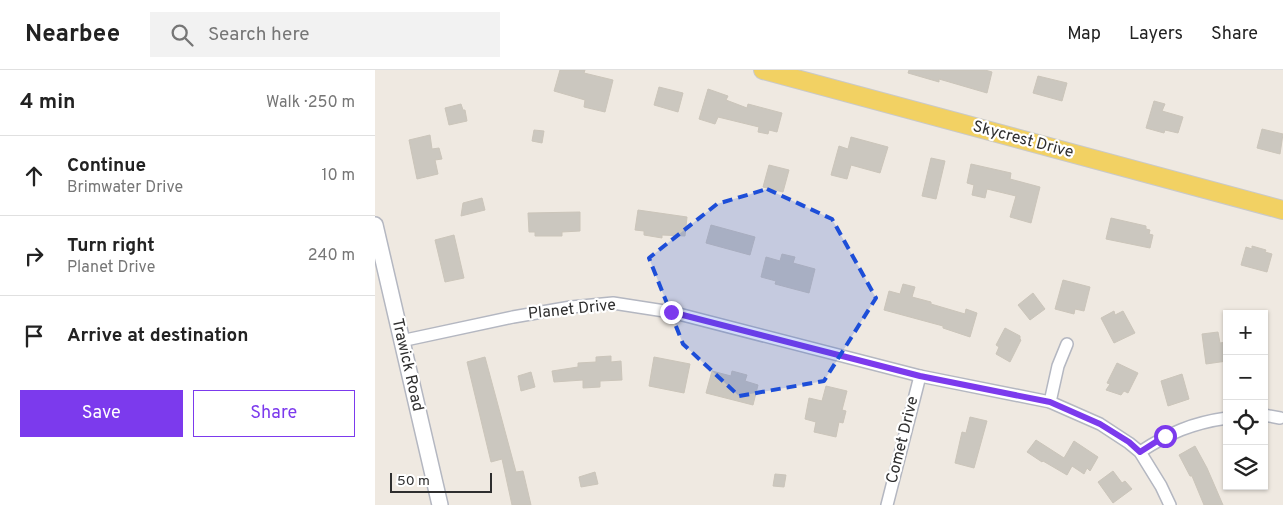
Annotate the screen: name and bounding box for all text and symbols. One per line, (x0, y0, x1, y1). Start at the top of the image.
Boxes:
search box (150, 12, 500, 57)
text: Nearbee (25, 20, 120, 50)
icon: search (168, 21, 196, 49)
text: Search here (208, 23, 310, 47)
text: Map (1067, 23, 1101, 46)
text: Layers (1129, 23, 1183, 46)
text: Share (1211, 23, 1258, 46)
text: 4 min (20, 89, 76, 116)
text: Walk · 250 m (266, 93, 355, 113)
street label: Skycrest Drive (970, 117, 1076, 163)
text: Continue (67, 154, 146, 178)
icon: ahead (20, 162, 48, 190)
text: 10 m (321, 166, 355, 186)
text: Brimwater Drive (67, 178, 183, 198)
text: Turn right (67, 234, 155, 258)
icon: right (20, 242, 48, 270)
text: 240 m (308, 246, 355, 266)
text: Planet Drive (67, 258, 155, 278)
street label: Planet Drive (527, 295, 617, 325)
route end (660, 301, 683, 324)
map controls (1223, 310, 1268, 490)
button: + (1223, 310, 1268, 355)
street label: Trawick Road (387, 317, 427, 413)
icon: arrive (20, 322, 48, 350)
text: Arrive at destination (67, 324, 248, 348)
button: − (1223, 355, 1268, 400)
button: Save (20, 390, 183, 437)
button: Share (193, 390, 355, 437)
street label: Comet Drive (883, 394, 923, 486)
button: locate (1223, 400, 1268, 445)
route start (1154, 425, 1177, 448)
button: layers (1223, 445, 1268, 490)
scale bar (390, 470, 493, 493)
text: 50 m (397, 473, 430, 490)

